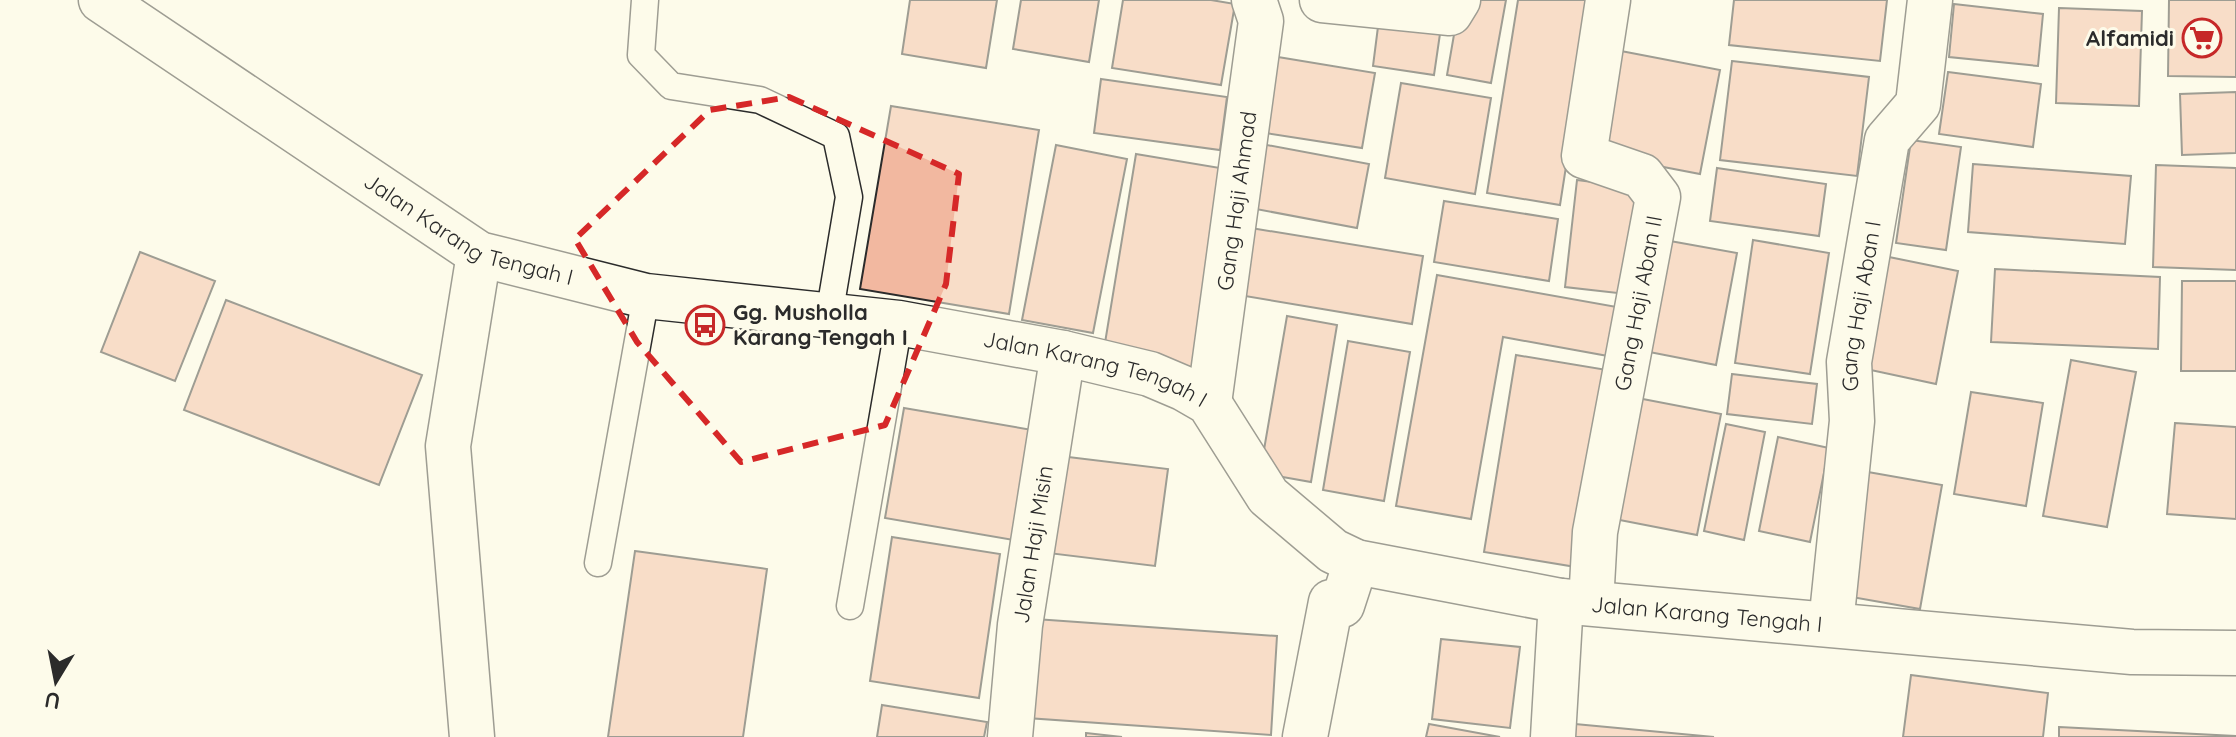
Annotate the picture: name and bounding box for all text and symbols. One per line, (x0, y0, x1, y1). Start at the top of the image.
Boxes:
supermarket icon: Alfamidi (2181, 17, 2223, 59)
place label: Alfamidi (2086, 24, 2174, 52)
street label: Gang Haji Ahmad (1210, 109, 1263, 292)
street label: Jalan Karang Tengah I (359, 167, 576, 291)
street label: Gang Haji Aban II (1608, 213, 1668, 393)
street label: Gang Haji Aban I (1835, 219, 1887, 392)
place label: Gg. Musholla Karang Tengah I (733, 298, 908, 351)
bus stop icon: Gg. Musholla Karang Tengah I (684, 304, 726, 346)
street label: Jalan Karang Tengah I (981, 325, 1212, 413)
street label: Jalan Haji Misin (1006, 463, 1059, 625)
street label: Jalan Karang Tengah I (1590, 590, 1824, 638)
north arrow (16, 641, 96, 721)
text: U (42, 686, 63, 716)

